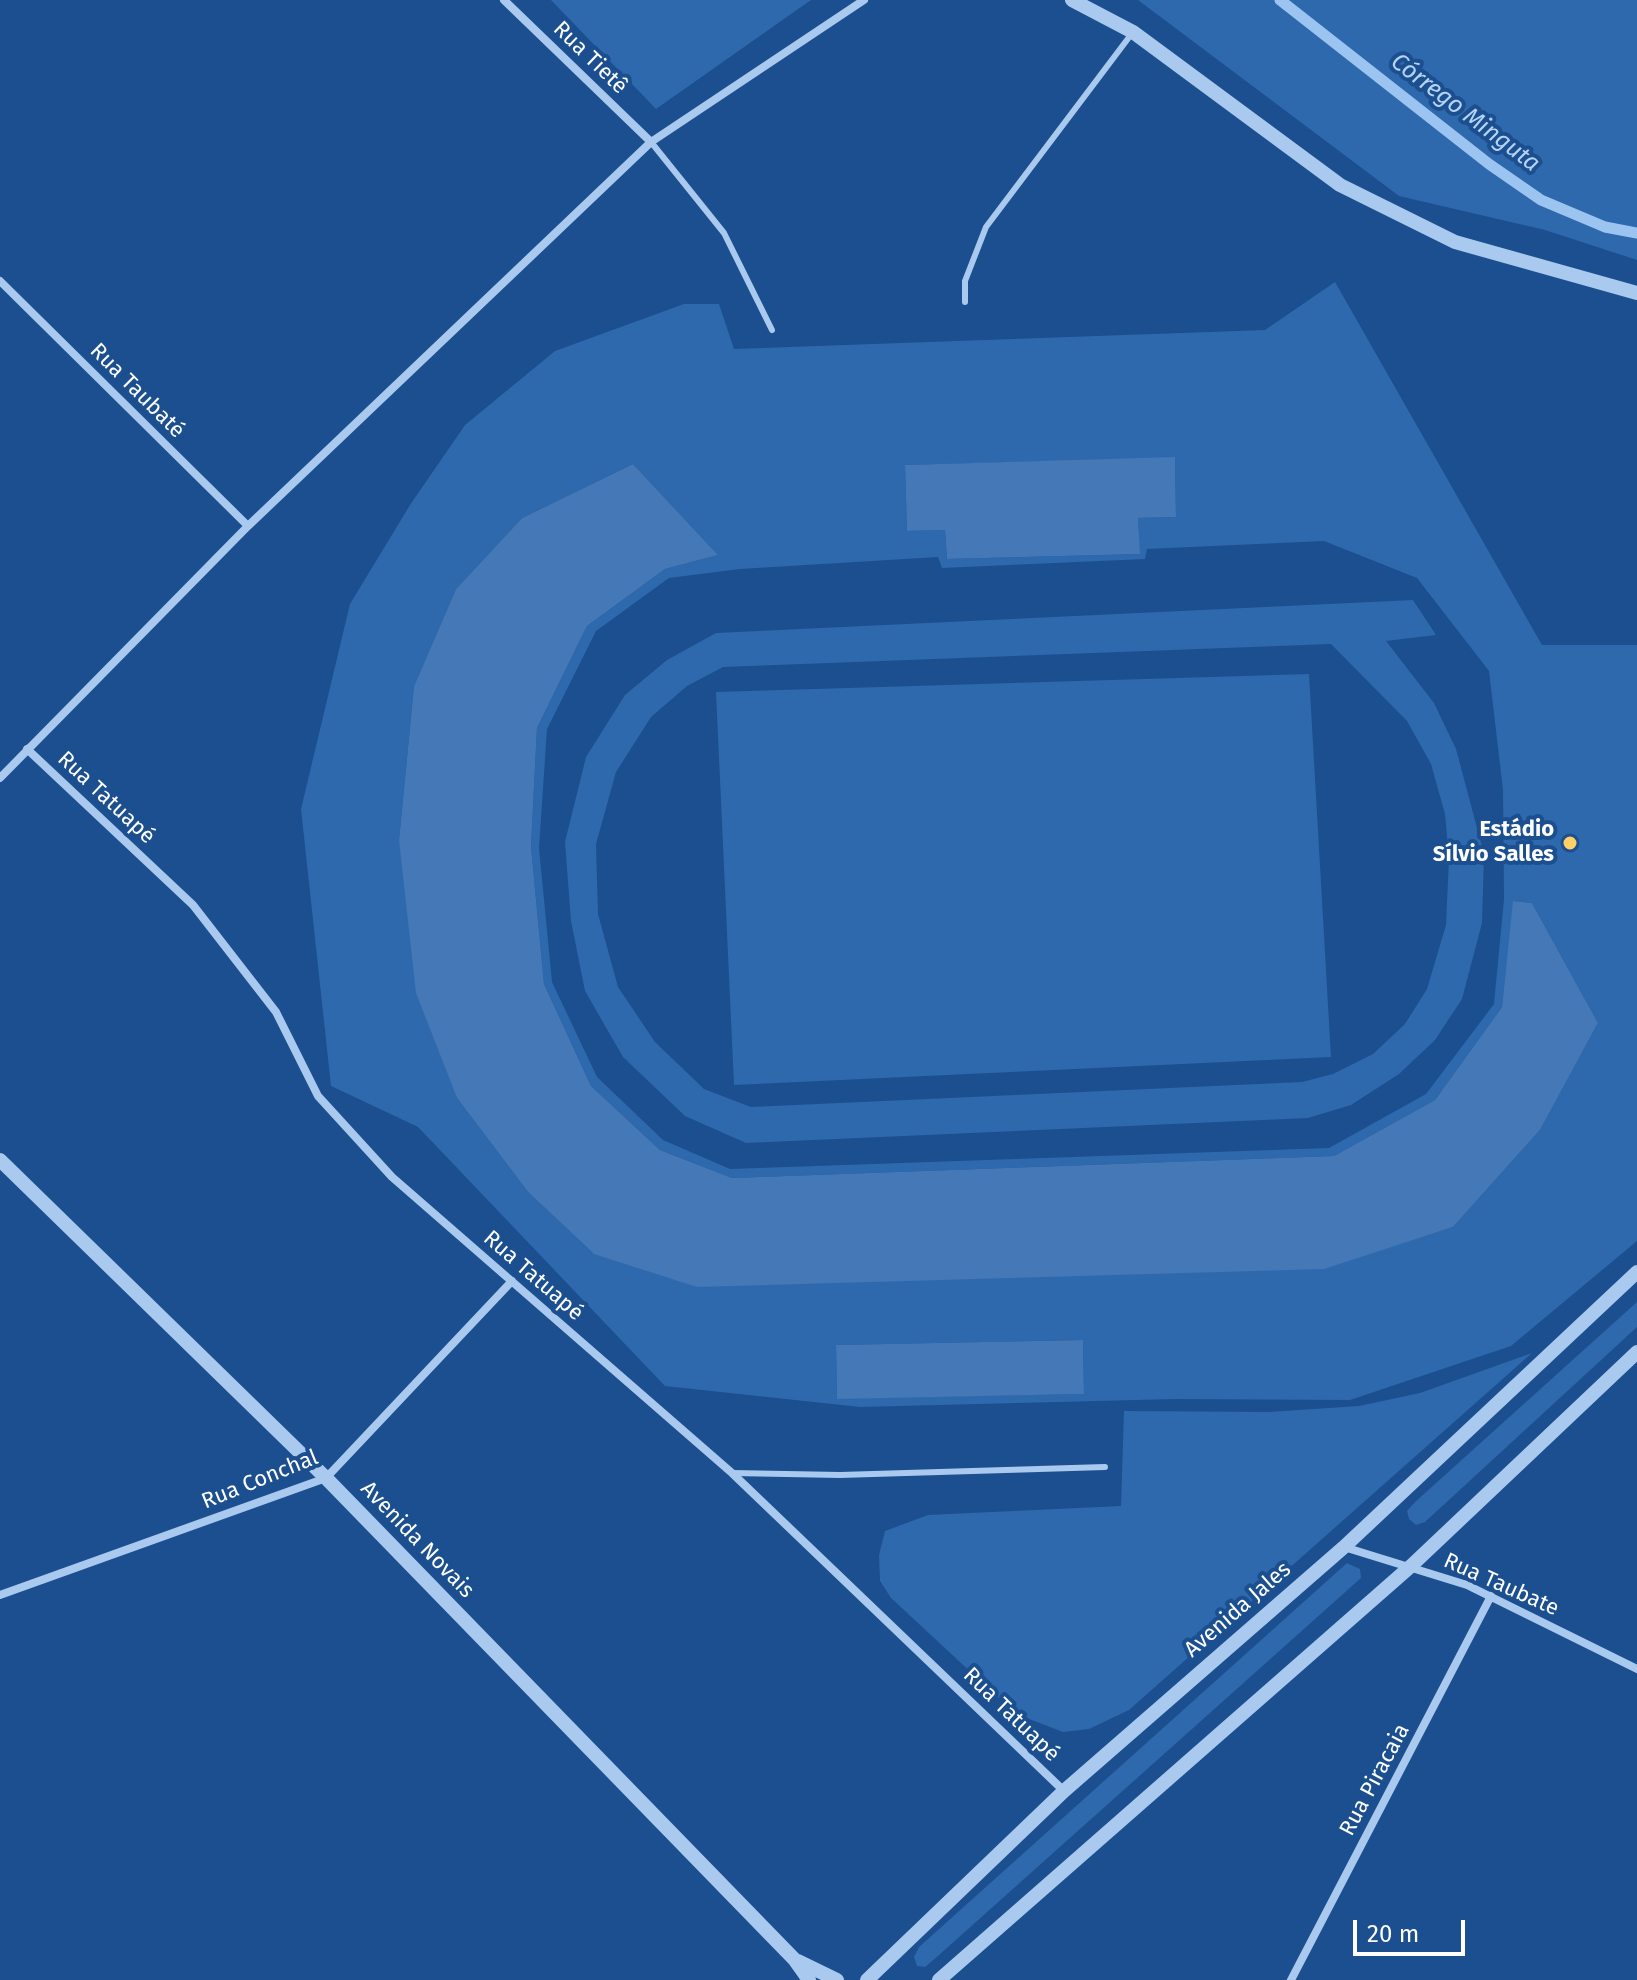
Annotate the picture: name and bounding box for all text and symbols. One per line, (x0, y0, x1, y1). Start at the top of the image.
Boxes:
street label: Rua Tietê (547, 16, 633, 100)
water label: Córrego Minguta (1385, 48, 1545, 178)
street label: Rua Taubaté (84, 338, 190, 444)
street label: Rua Tatuapé (52, 746, 160, 850)
place label: Estádio Sílvio Salles (1433, 817, 1554, 868)
marker: Estádio Sílvio Salles (1561, 834, 1579, 852)
street label: Rua Tatuapé (478, 1225, 588, 1327)
street label: Rua Conchal (198, 1445, 322, 1515)
street label: Avenida Novais (355, 1476, 479, 1604)
street label: Rua Taubate (1439, 1548, 1563, 1622)
street label: Avenida Jales (1179, 1557, 1297, 1663)
street label: Rua Tatuapé (957, 1662, 1065, 1768)
street label: Rua Piracaia (1334, 1719, 1416, 1841)
scale bar (1357, 1904, 1469, 1954)
text: 20 m (1367, 1920, 1419, 1948)

